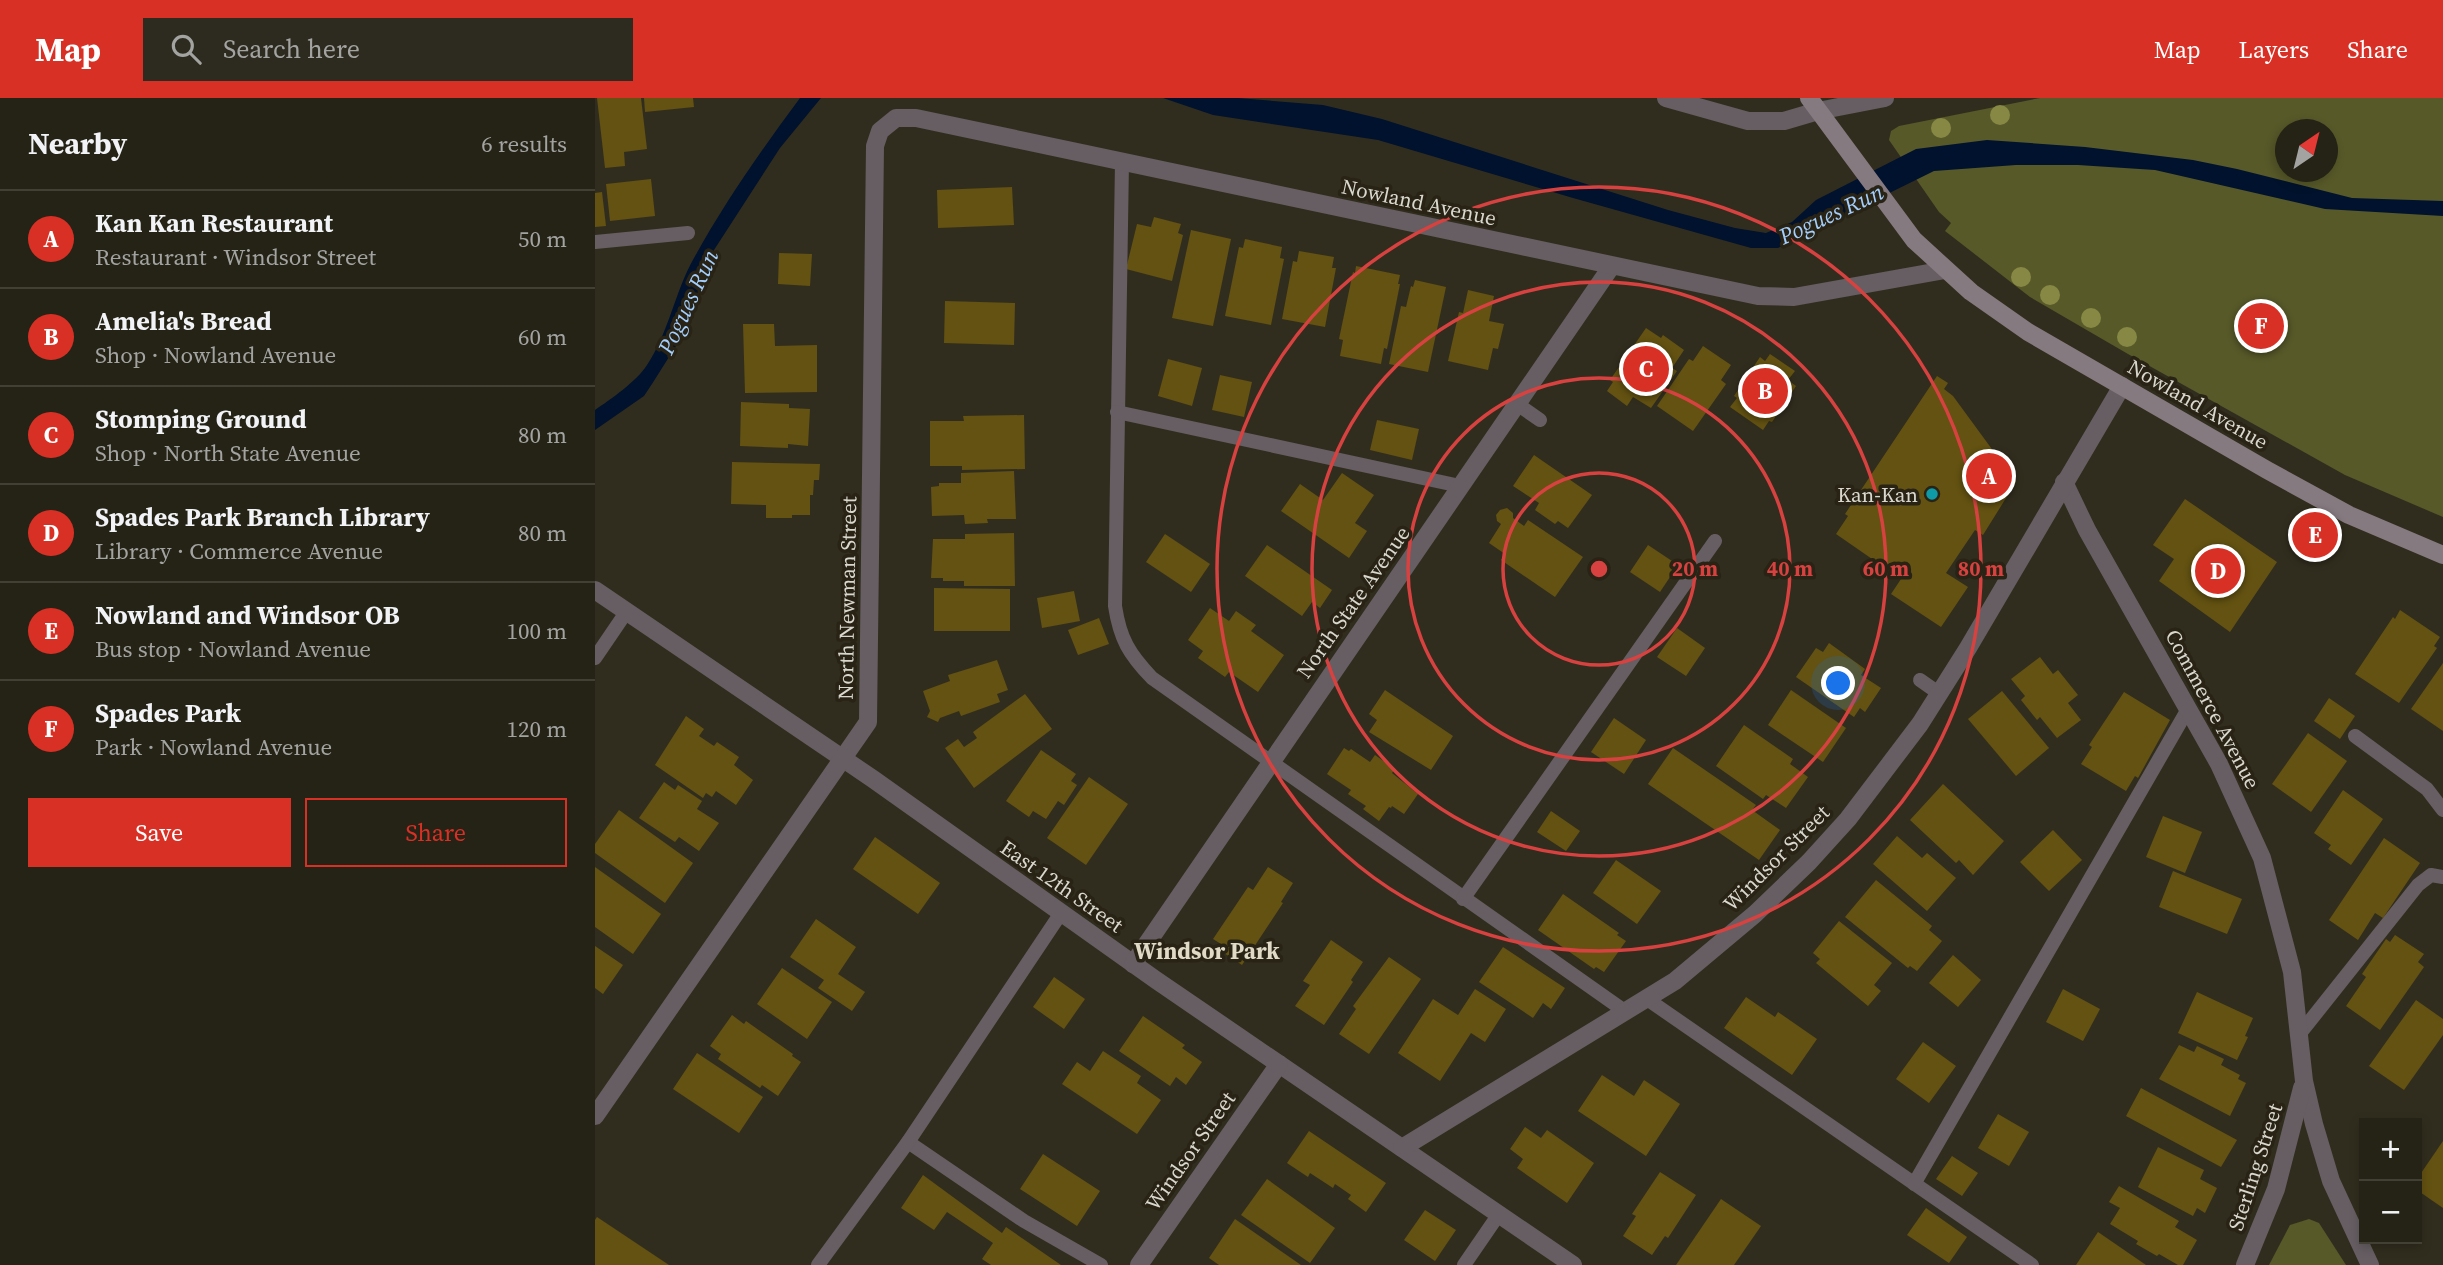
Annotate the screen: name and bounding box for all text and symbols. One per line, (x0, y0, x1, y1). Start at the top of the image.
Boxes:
search box (143, 18, 633, 81)
text: Map (35, 27, 101, 72)
icon: search (167, 30, 205, 68)
text: Search here (223, 31, 360, 67)
text: Map (2154, 33, 2201, 66)
text: Layers (2239, 33, 2309, 66)
text: Share (2347, 33, 2408, 66)
north arrow (2275, 119, 2338, 182)
text: Nearby (28, 123, 127, 164)
text: 6 results (481, 128, 567, 160)
street label: Nowland Avenue (1339, 171, 1499, 233)
water label: Pogues Run (1772, 176, 1889, 253)
text: Kan Kan Restaurant (95, 205, 333, 241)
text: A (43, 223, 59, 255)
text: 50 m (518, 223, 567, 255)
text: Restaurant · Windsor Street (95, 241, 376, 273)
water label: Pogues Run (649, 244, 726, 361)
pin: F (2238, 300, 2284, 352)
text: Amelia's Bread (95, 303, 272, 339)
text: B (44, 321, 58, 353)
text: 60 m (518, 321, 567, 353)
text: Shop · Nowland Avenue (95, 339, 336, 371)
pin: C (1623, 343, 1669, 395)
street label: Nowland Avenue (2123, 352, 2273, 456)
pin: B (1742, 365, 1788, 417)
text: Stomping Ground (95, 401, 307, 437)
text: C (44, 419, 58, 451)
text: 80 m (518, 419, 567, 451)
text: Shop · North State Avenue (95, 437, 361, 469)
pin: A (1966, 450, 2012, 502)
place label: Kan-Kan (1837, 480, 1918, 509)
marker: Kan-Kan (1924, 486, 1940, 502)
street label: North Newman Street (831, 496, 863, 700)
text: Spades Park Branch Library (95, 499, 430, 535)
pin: E (2292, 509, 2338, 561)
text: D (43, 517, 59, 549)
text: 80 m (518, 517, 567, 549)
street label: North State Avenue (1290, 520, 1416, 684)
text: Library · Commerce Avenue (95, 535, 383, 567)
pin: D (2195, 545, 2241, 597)
text: 20 m (1672, 554, 1718, 583)
text: 40 m (1767, 554, 1813, 583)
text: 60 m (1863, 554, 1909, 583)
text: 80 m (1958, 554, 2004, 583)
centre of rings (1587, 557, 1611, 581)
text: Nowland and Windsor OB (95, 597, 400, 633)
text: E (44, 615, 58, 647)
text: 100 m (506, 615, 567, 647)
street label: Commerce Avenue (2159, 624, 2267, 794)
text: Bus stop · Nowland Avenue (95, 633, 371, 665)
your location (1821, 666, 1855, 700)
text: Spades Park (95, 695, 241, 731)
text: F (44, 713, 58, 745)
text: 120 m (506, 713, 567, 745)
text: Park · Nowland Avenue (95, 731, 332, 763)
button: Save (28, 798, 291, 867)
button: Share (305, 798, 567, 867)
street label: Windsor Street (1716, 798, 1836, 918)
street label: East 12th Street (995, 833, 1129, 939)
district label: Windsor Park (1134, 935, 1280, 967)
street label: Windsor Street (1138, 1085, 1242, 1216)
street label: Sterling Street (2221, 1100, 2289, 1234)
map controls (2359, 1118, 2422, 1244)
button: + (2359, 1118, 2422, 1181)
button: − (2359, 1181, 2422, 1244)

